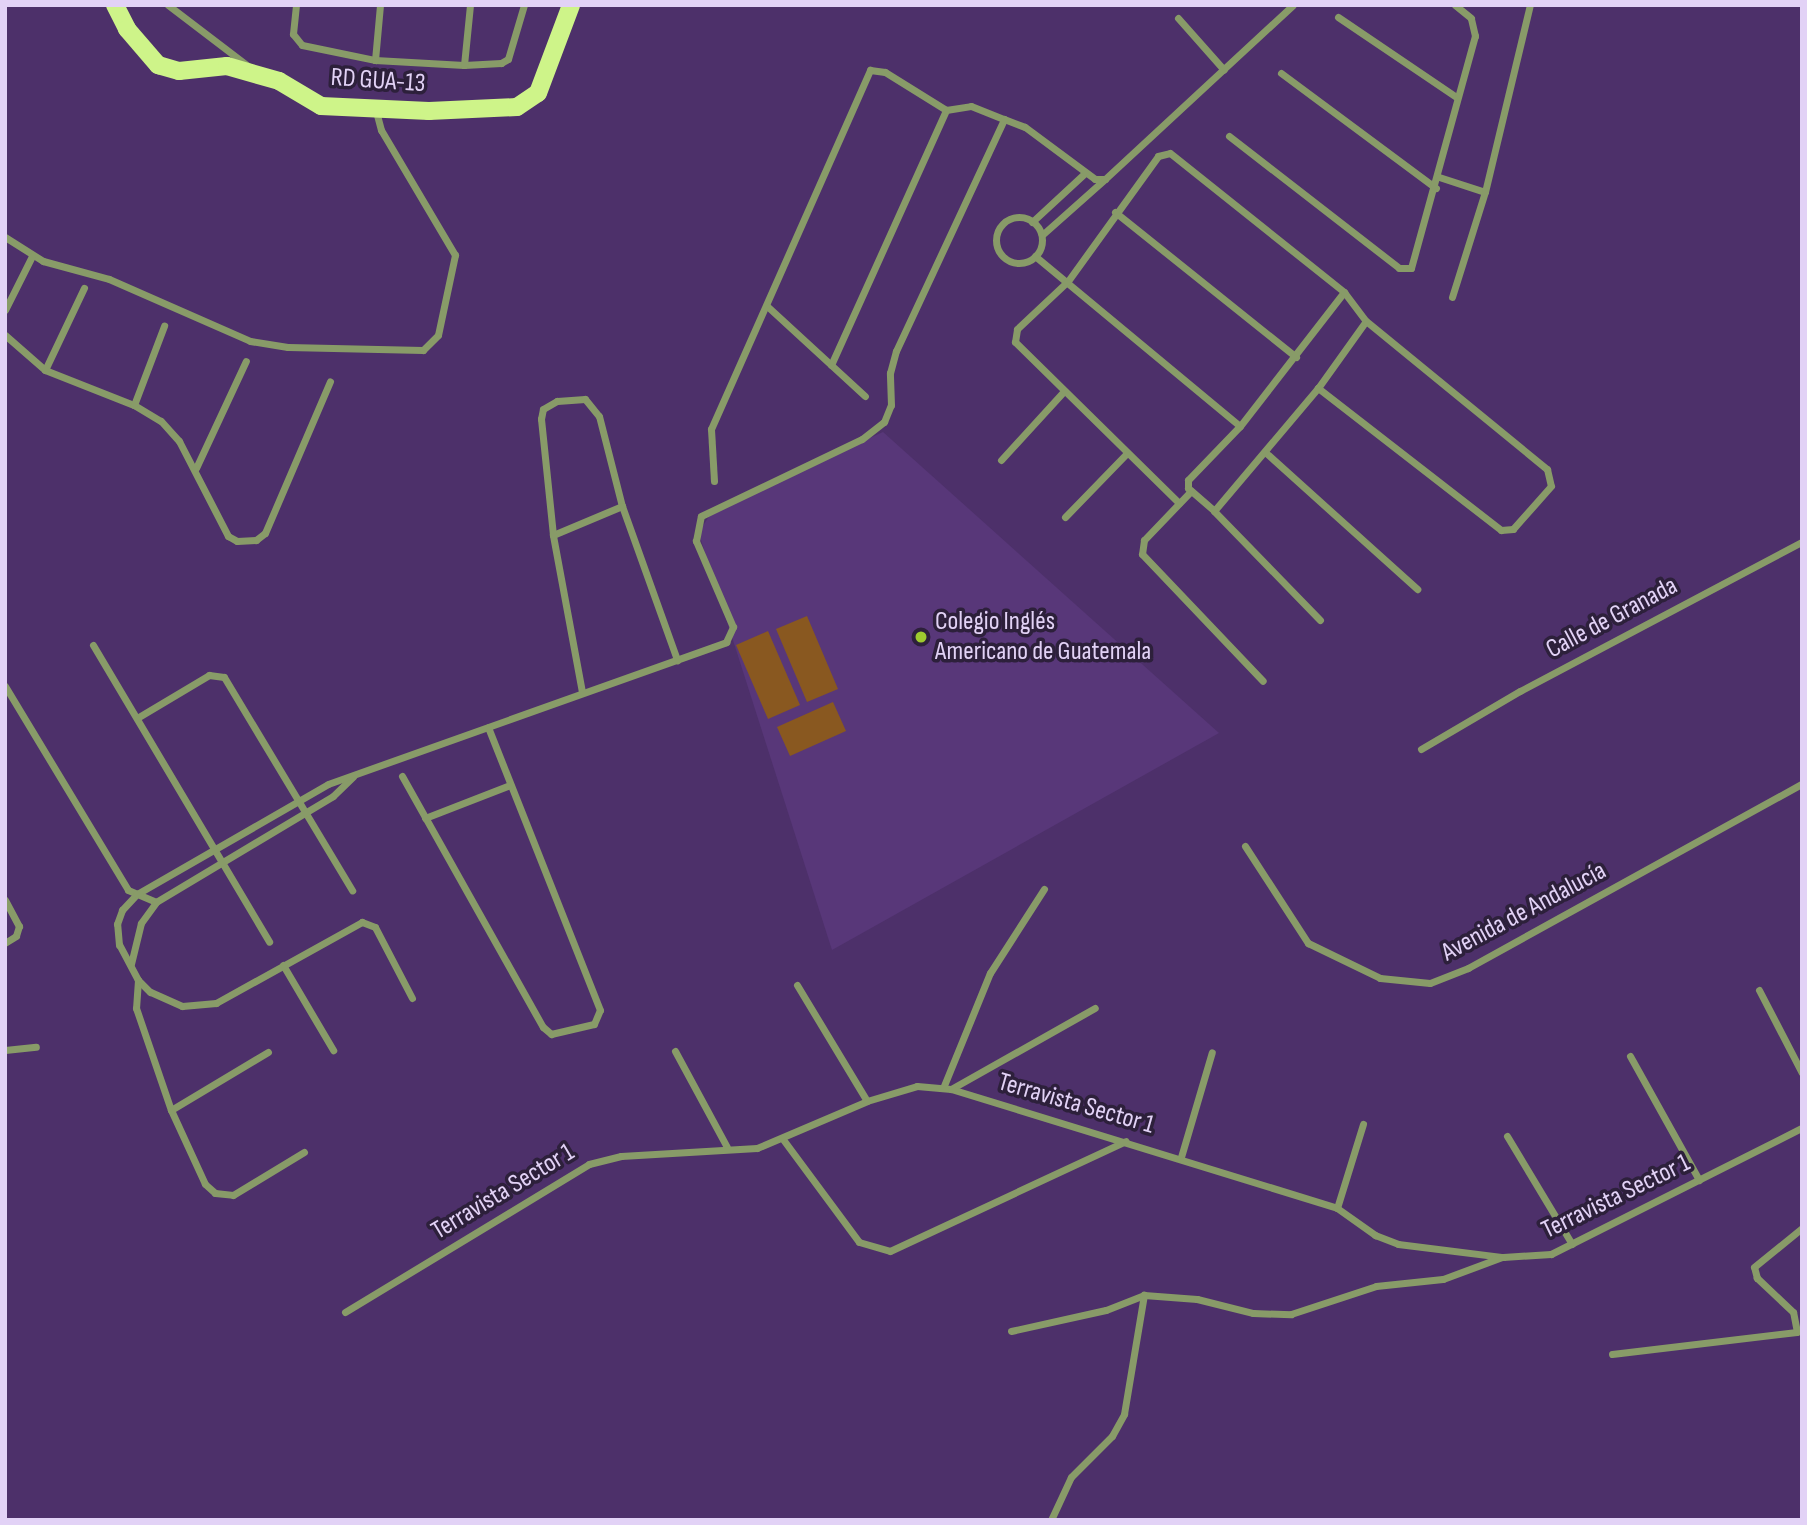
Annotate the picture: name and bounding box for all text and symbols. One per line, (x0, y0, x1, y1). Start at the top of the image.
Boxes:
street label: RD GUA-13 (330, 62, 426, 100)
street label: Calle de Granada (1541, 570, 1683, 666)
place label: Colegio Inglés Americano de Guatemala (935, 606, 1151, 668)
marker: Colegio Inglés Americano de Guatemala (913, 629, 929, 645)
street label: Avenida de Andalucía (1436, 855, 1612, 969)
street label: Terravista Sector 1 (994, 1067, 1158, 1141)
street label: Terravista Sector 1 (426, 1137, 580, 1247)
street label: Terravista Sector 1 (1537, 1148, 1695, 1246)

